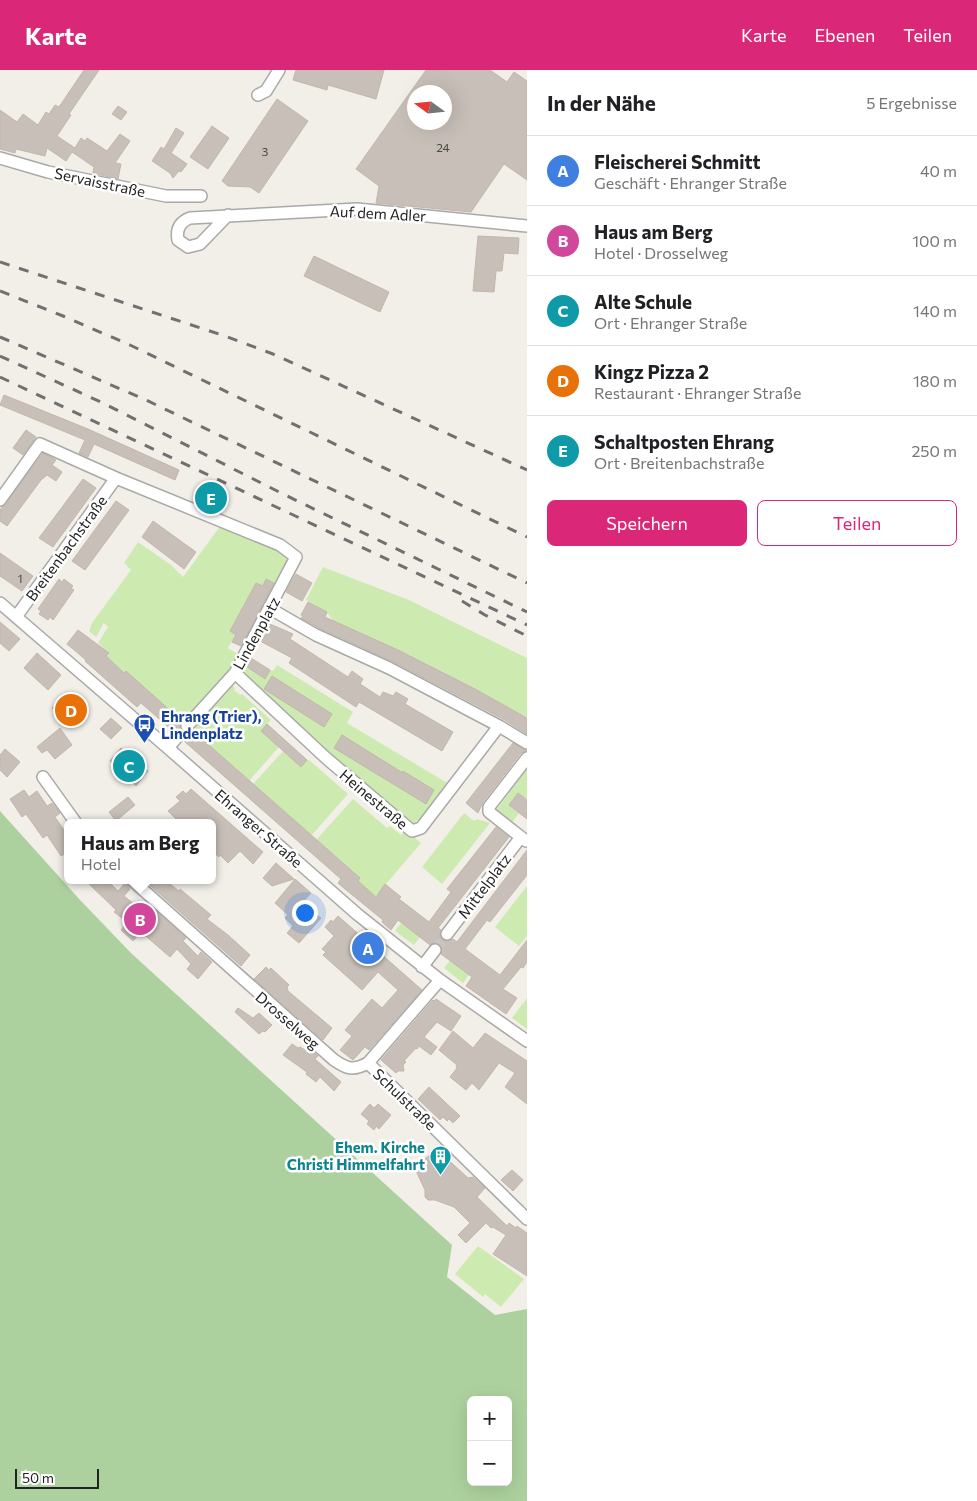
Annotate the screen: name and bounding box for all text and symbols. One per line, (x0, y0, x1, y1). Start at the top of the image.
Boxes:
text: Karte (25, 21, 87, 50)
text: Karte (741, 24, 786, 46)
text: Ebenen (814, 24, 875, 46)
text: Teilen (903, 24, 952, 46)
north arrow (407, 85, 452, 130)
text: In der Nähe (547, 90, 656, 115)
text: 5 Ergebnisse (866, 93, 957, 112)
house number: 24 (436, 140, 450, 154)
house number: 3 (262, 144, 269, 158)
text: Fleischerei Schmitt (594, 150, 761, 173)
text: A (557, 161, 569, 180)
text: 40 m (920, 161, 957, 180)
street label: Servaisstraße (53, 164, 147, 200)
text: Geschäft · Ehranger Straße (594, 173, 787, 192)
street label: Auf dem Adler (329, 201, 427, 225)
text: Haus am Berg (594, 220, 713, 243)
text: B (558, 231, 568, 250)
text: 100 m (912, 231, 957, 250)
text: Hotel · Drosselweg (594, 243, 728, 262)
text: Alte Schule (594, 290, 692, 313)
text: C (558, 301, 568, 320)
text: 140 m (913, 301, 957, 320)
text: Ort · Ehranger Straße (594, 313, 747, 332)
text: Kingz Pizza 2 (594, 360, 709, 383)
text: D (557, 371, 569, 390)
text: 180 m (913, 371, 957, 390)
text: Restaurant · Ehranger Straße (594, 383, 801, 402)
text: Schaltposten Ehrang (594, 430, 774, 453)
text: E (558, 441, 568, 460)
text: 250 m (911, 441, 957, 460)
text: Ort · Breitenbachstraße (594, 453, 764, 472)
pin: E (195, 479, 227, 517)
street label: Breitenbachstraße (22, 492, 110, 604)
button: Speichern (547, 500, 747, 546)
button: Teilen (757, 500, 957, 546)
house number: 1 (17, 571, 23, 585)
street label: Lindenplatz (229, 594, 283, 672)
pin: D (55, 691, 87, 729)
place label: Ehrang (Trier), Lindenplatz (161, 707, 262, 742)
bus stop icon: Ehrang (Trier), Lindenplatz (133, 713, 157, 744)
pin: C (113, 747, 145, 785)
street label: Heinestraße (336, 765, 412, 833)
street label: Ehranger Straße (212, 785, 306, 871)
popup (64, 819, 216, 884)
text: Haus am Berg (81, 831, 199, 854)
street label: Mittelplatz (454, 850, 514, 922)
text: Hotel (81, 854, 121, 873)
pin: B (124, 900, 156, 938)
your location (292, 900, 318, 926)
pin: A (352, 929, 384, 967)
street label: Drosselweg (252, 987, 324, 1053)
street label: Schulstraße (370, 1065, 440, 1134)
place label: Ehem. Kirche Christi Himmelfahrt (287, 1138, 425, 1173)
building icon: Ehem. Kirche Christi Himmelfahrt (429, 1144, 453, 1175)
map controls (467, 1396, 512, 1486)
button: + (467, 1396, 512, 1441)
button: − (467, 1441, 512, 1486)
scale bar (15, 1466, 99, 1489)
text: 50 m (22, 1469, 54, 1486)

